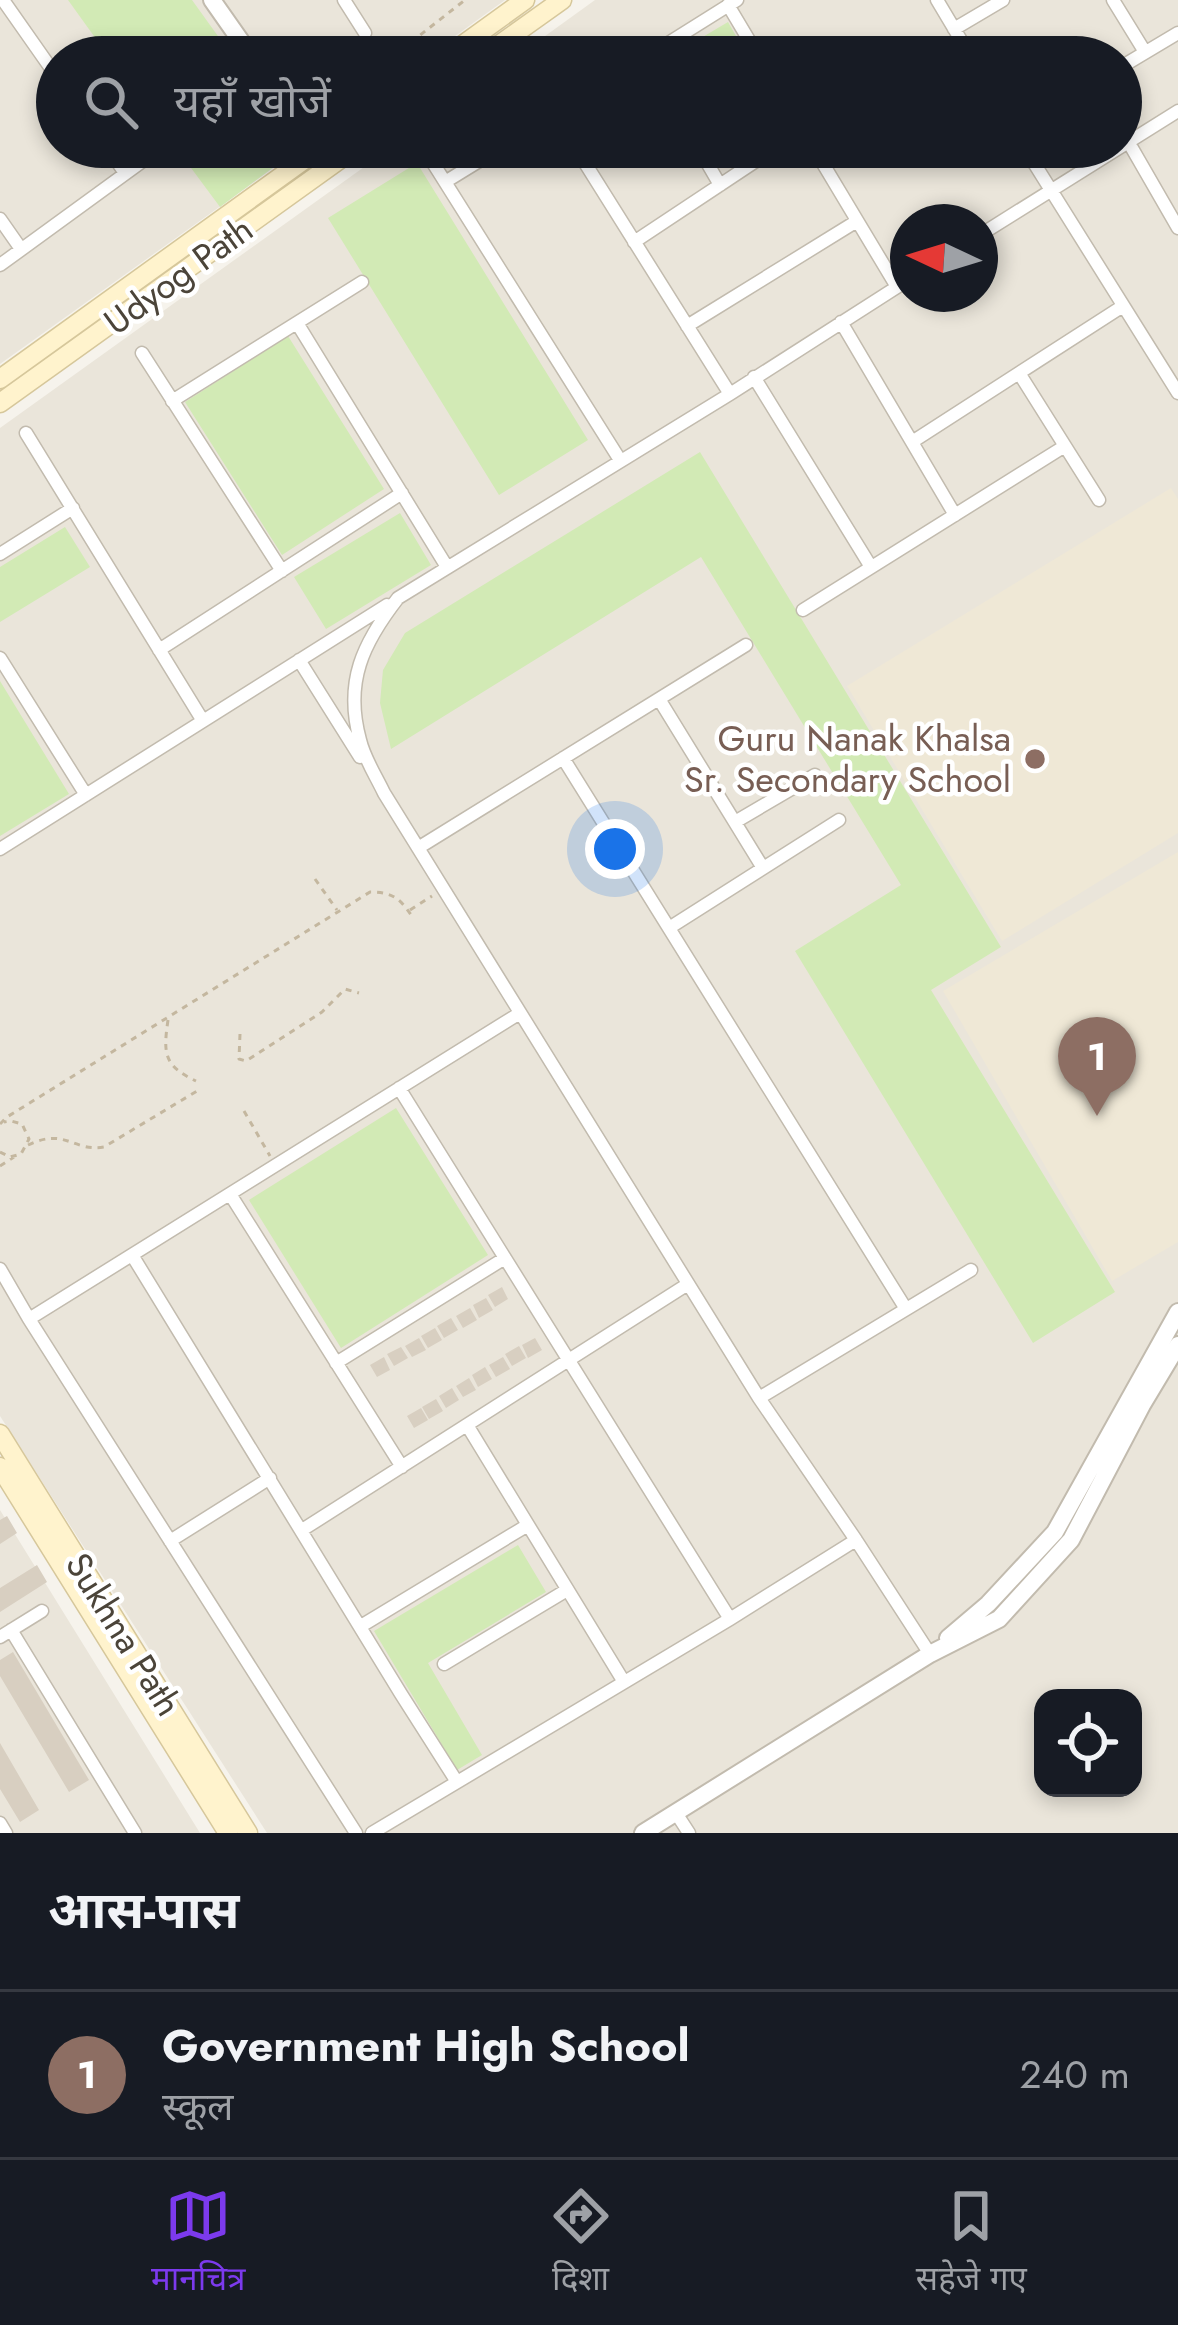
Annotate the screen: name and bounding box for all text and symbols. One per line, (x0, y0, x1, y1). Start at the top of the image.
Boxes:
search box (36, 36, 1142, 168)
icon: search (78, 69, 144, 135)
text: यहाँ खोजें (174, 69, 331, 134)
street label: Udyog Path (93, 203, 263, 347)
north arrow (890, 204, 998, 312)
place label: Guru Nanak Khalsa Sr. Secondary School (684, 712, 1011, 805)
marker: Guru Nanak Khalsa Sr. Secondary School (1022, 746, 1048, 772)
your location (585, 819, 645, 879)
pin: 1 (1058, 1017, 1136, 1116)
street label: Sukhna Path (53, 1542, 195, 1726)
map controls (1034, 1689, 1142, 1797)
button: locate (1034, 1689, 1142, 1797)
text: आस-पास (48, 1873, 239, 1947)
text: Government High School (162, 2013, 690, 2078)
text: 1 (77, 2046, 97, 2103)
text: 240 m (1020, 2046, 1130, 2103)
text: स्कूल (162, 2078, 234, 2135)
tab: मानचित्र (151, 2183, 245, 2303)
tab: दिशा (548, 2183, 614, 2303)
tab: सहेजे गए (916, 2183, 1027, 2303)

